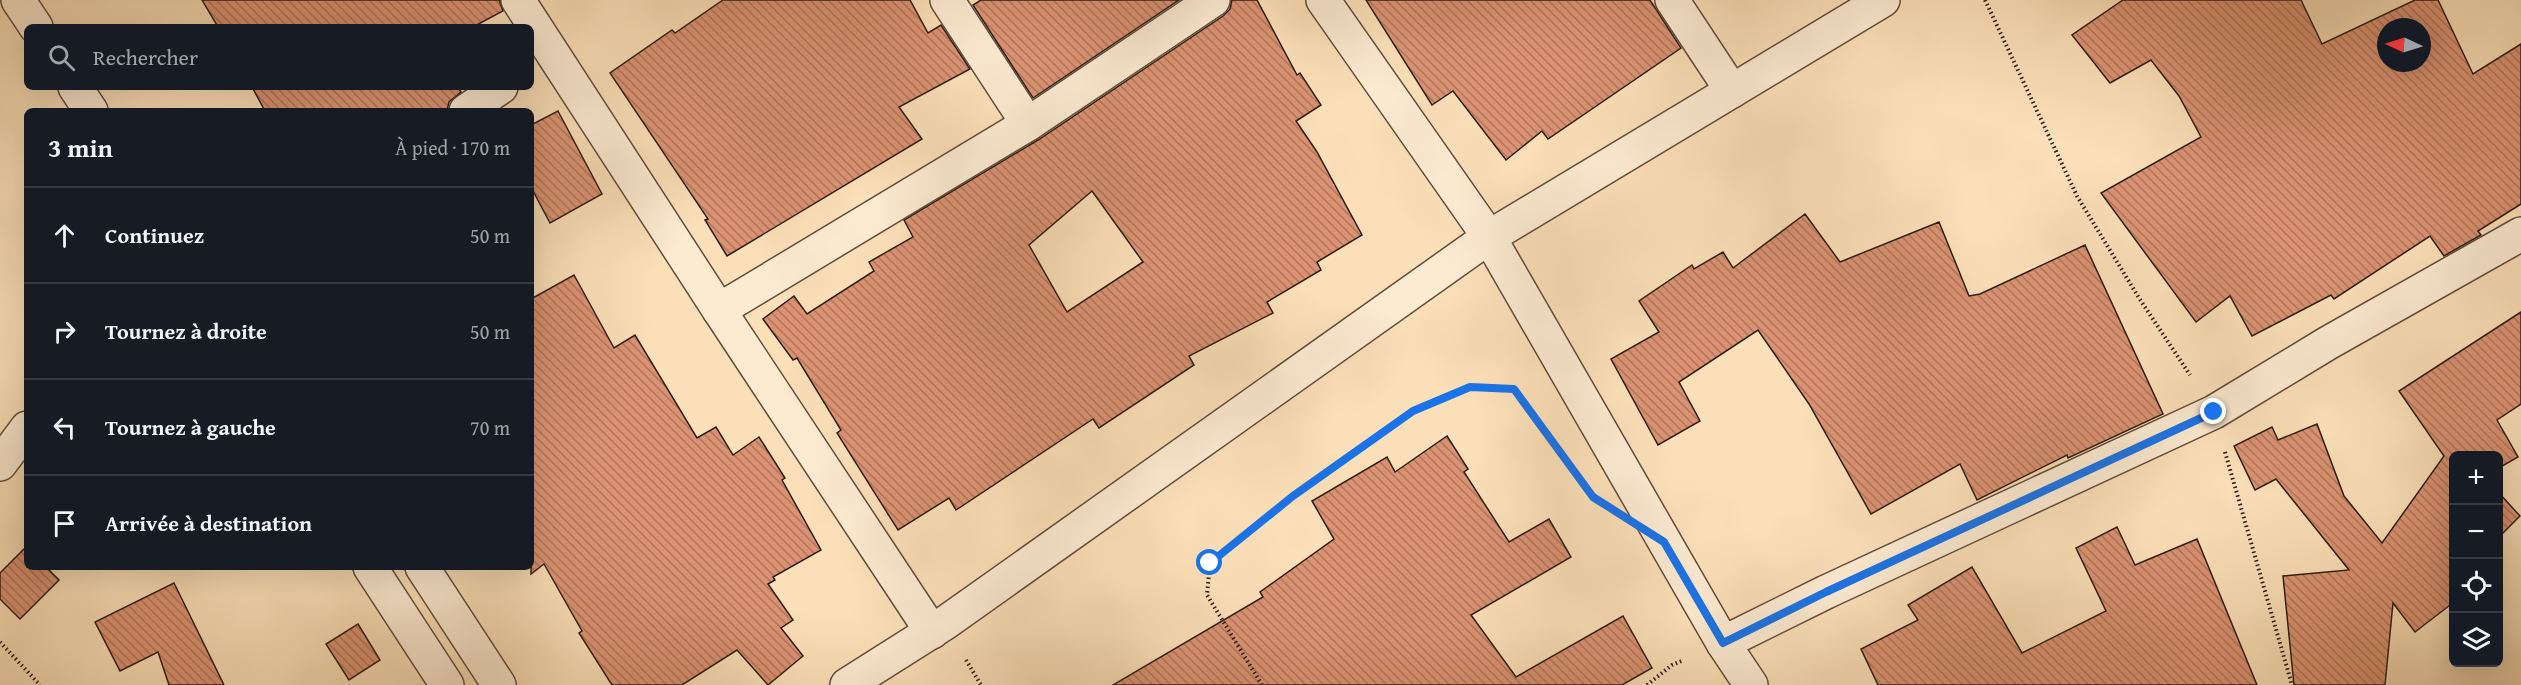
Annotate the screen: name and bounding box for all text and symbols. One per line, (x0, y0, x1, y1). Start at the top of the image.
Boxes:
north arrow (2377, 18, 2431, 72)
search box (24, 24, 534, 90)
icon: search (45, 41, 78, 74)
text: Rechercher (93, 41, 198, 73)
text: 3 min (48, 128, 113, 167)
text: À pied · 170 m (395, 133, 510, 162)
icon: ahead (48, 219, 81, 252)
text: Continuez (105, 219, 204, 251)
text: 50 m (470, 221, 510, 250)
icon: right (48, 315, 81, 348)
text: Tournez à droite (105, 315, 267, 347)
text: 50 m (470, 317, 510, 346)
route end (2200, 398, 2226, 424)
icon: left (48, 411, 81, 444)
text: Tournez à gauche (105, 411, 276, 443)
text: 70 m (470, 413, 510, 442)
map controls (2449, 451, 2503, 667)
button: + (2449, 451, 2503, 505)
button: − (2449, 505, 2503, 559)
icon: arrive (48, 507, 81, 540)
text: Arrivée à destination (105, 507, 312, 539)
route start (1196, 549, 1222, 575)
button: locate (2449, 559, 2503, 613)
button: layers (2449, 613, 2503, 667)

